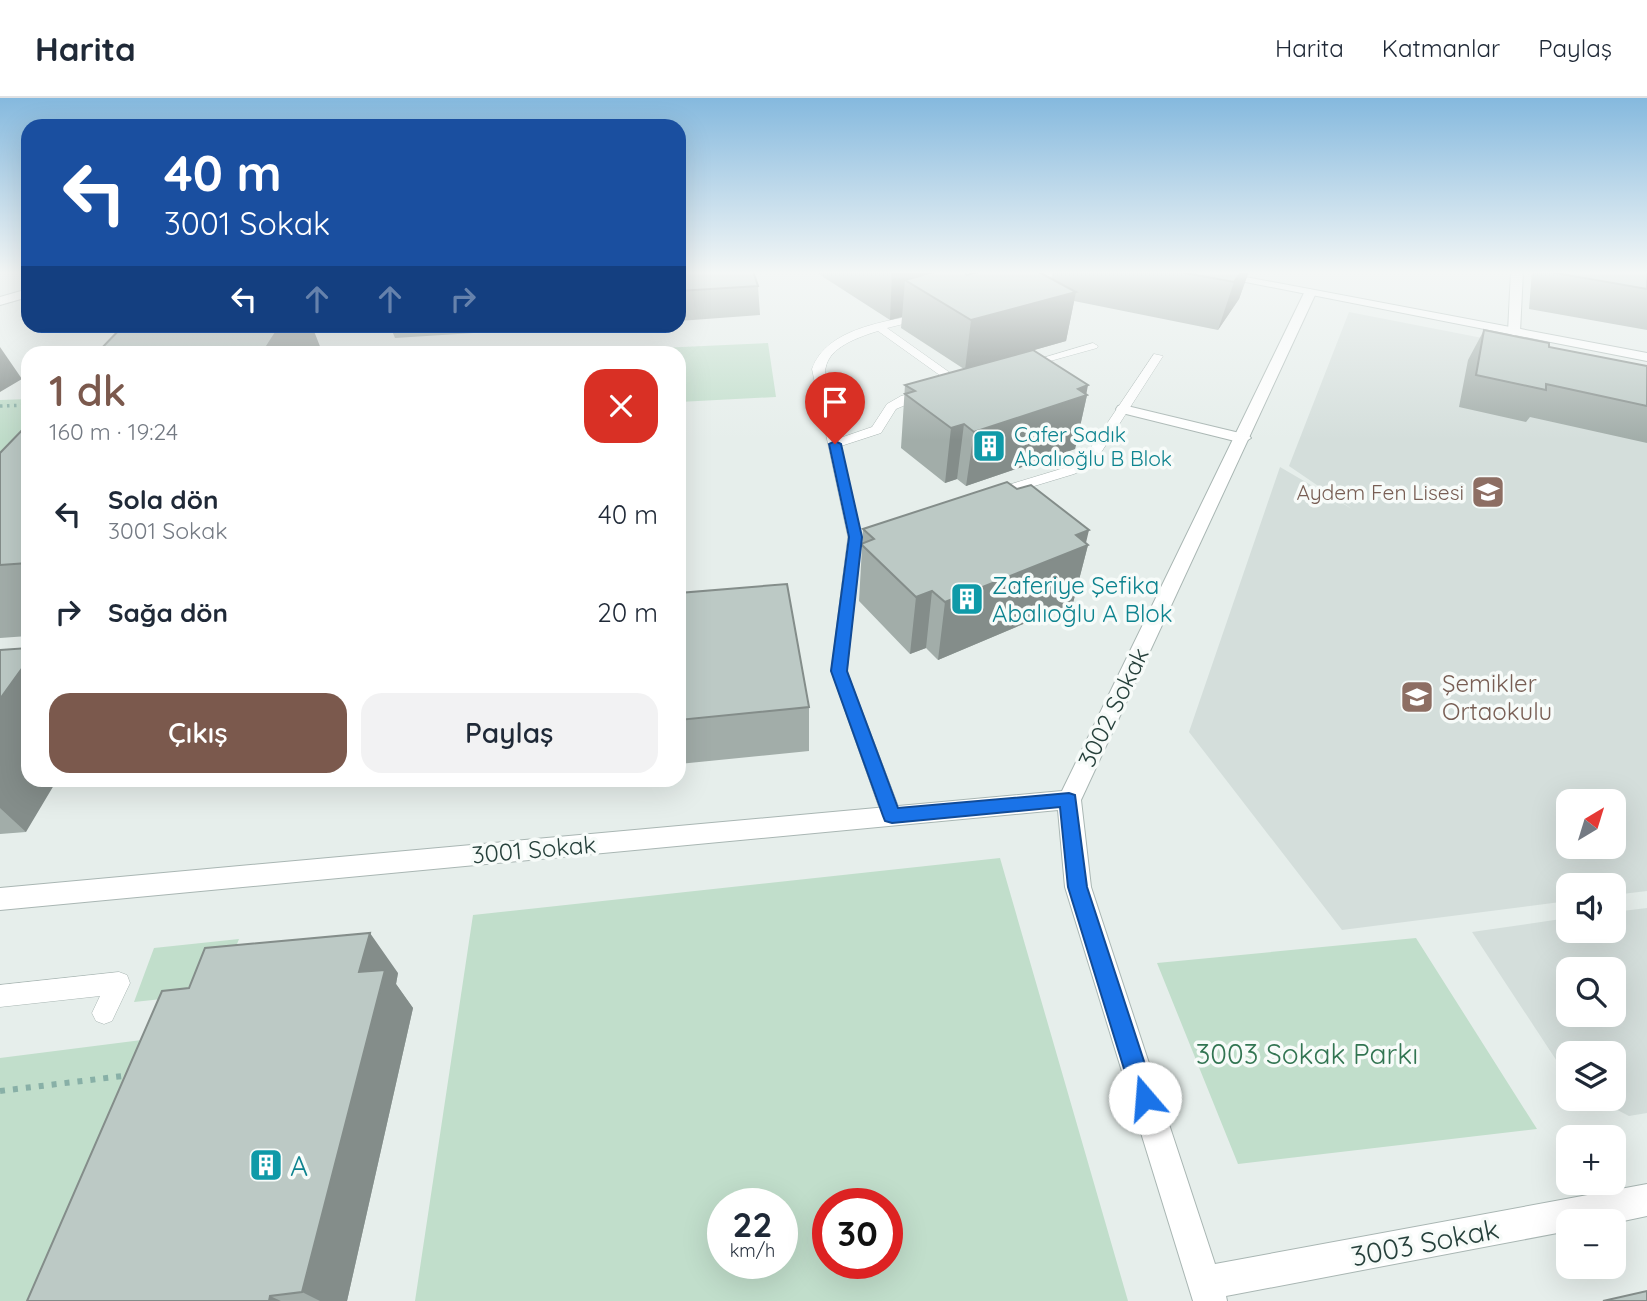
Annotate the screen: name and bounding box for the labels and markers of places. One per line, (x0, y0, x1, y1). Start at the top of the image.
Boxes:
pin (805, 372, 865, 444)
place label: Cafer Sadık Abalıoğlu B Blok (1014, 421, 1172, 471)
building icon: Cafer Sadık Abalıoğlu B Blok (970, 427, 1008, 465)
school or university icon: Aydem Fen Lisesi (1469, 473, 1507, 511)
place label: Aydem Fen Lisesi (1297, 479, 1464, 505)
place label: Zaferiye Şefika Abalıoğlu A Blok (992, 570, 1173, 628)
building icon: Zaferiye Şefika Abalıoğlu A Blok (948, 580, 986, 618)
place label: Şemikler Ortaokulu (1442, 668, 1552, 726)
school or university icon: Şemikler Ortaokulu (1398, 678, 1436, 716)
building icon: A (247, 1146, 285, 1184)
place label: A (290, 1148, 308, 1183)

